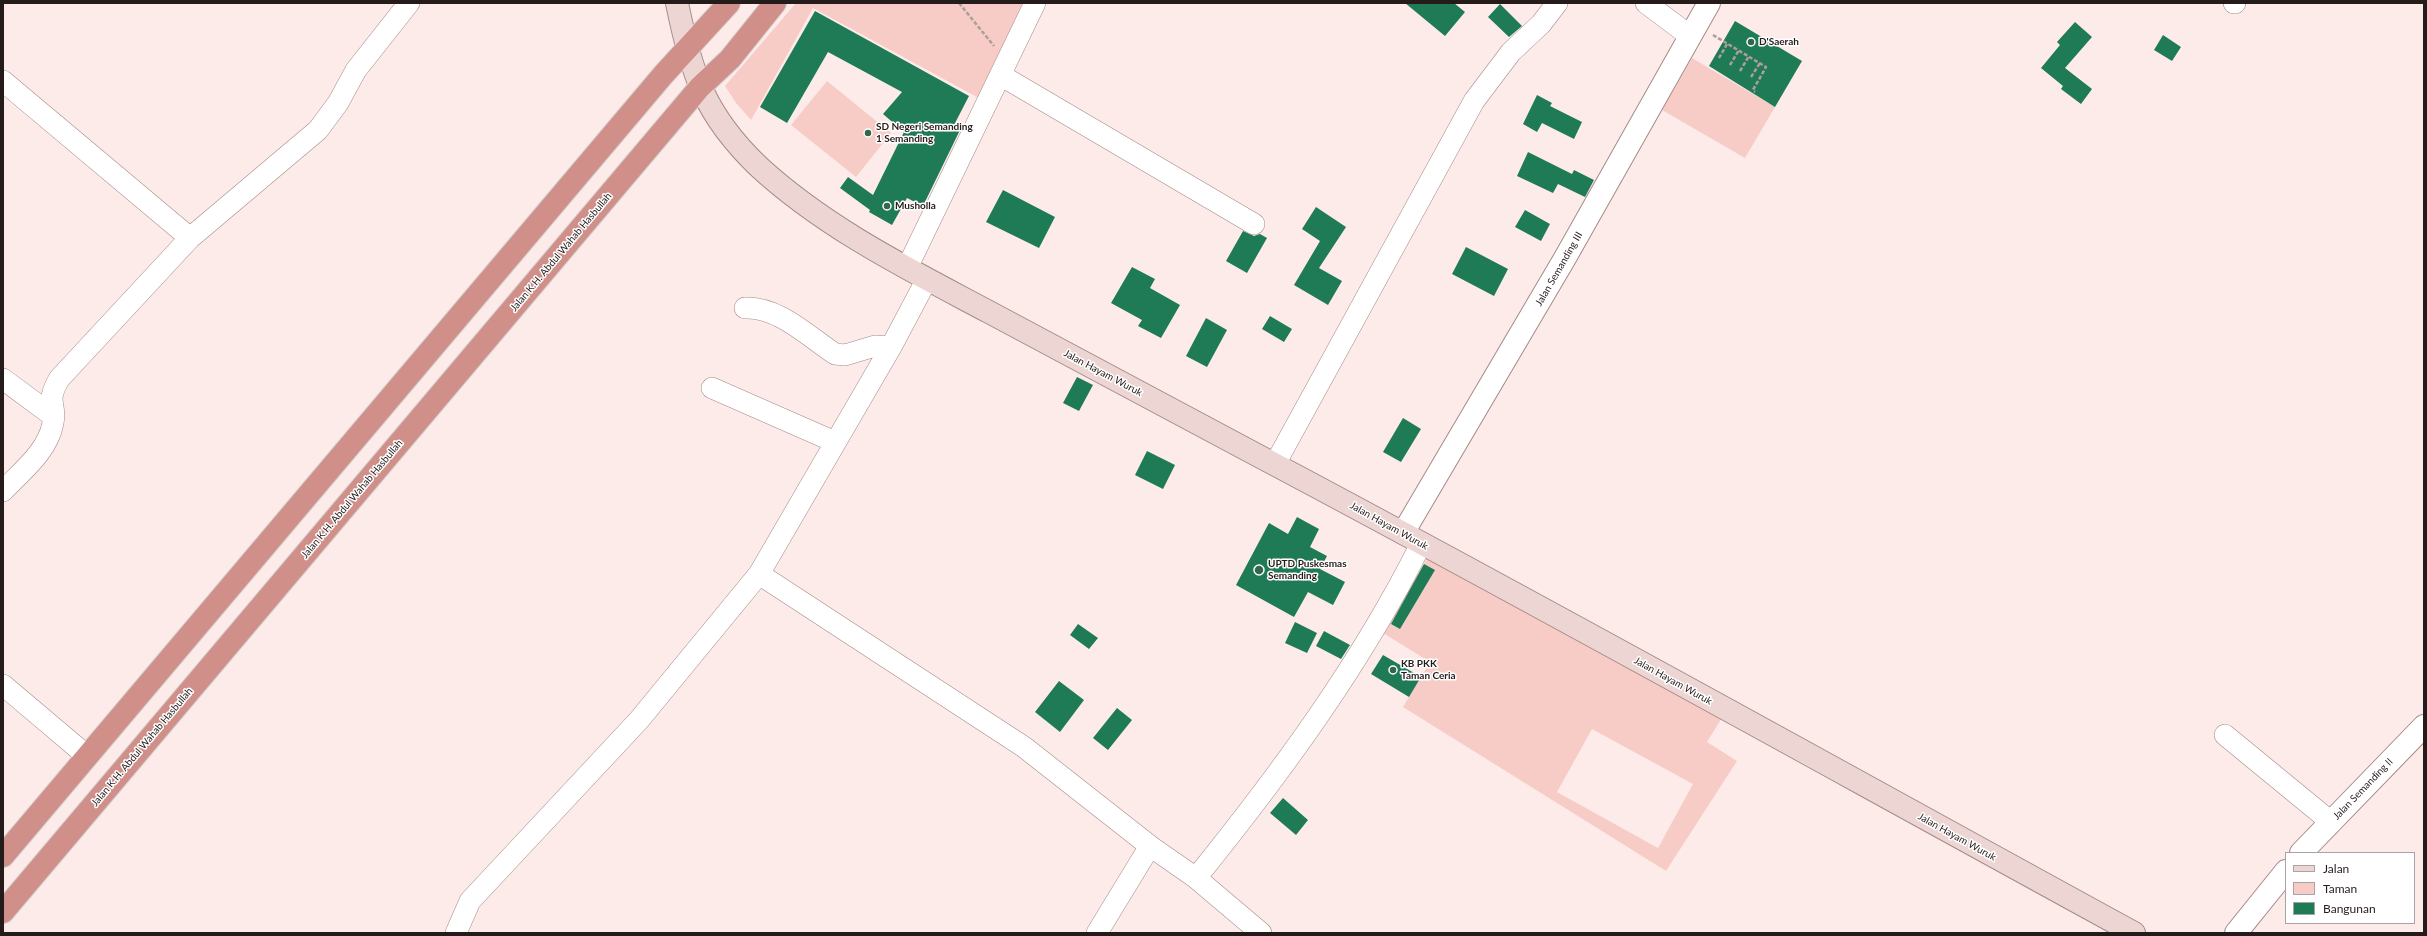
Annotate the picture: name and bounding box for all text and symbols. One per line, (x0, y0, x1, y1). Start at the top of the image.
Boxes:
place label: D'Saerah (1759, 36, 1799, 48)
marker: D'Saerah (1746, 37, 1756, 47)
place label: SD Negeri Semanding 1 Semanding (876, 121, 973, 144)
marker: SD Negeri Semanding 1 Semanding (863, 128, 873, 138)
street label: Jalan K.H. Abdul Wahab Hasbullah (508, 190, 614, 314)
place label: Musholla (895, 200, 936, 212)
marker: Musholla (882, 201, 892, 211)
street label: Jalan Semanding III (1533, 230, 1585, 308)
street label: Jalan Hayam Wuruk (1062, 347, 1144, 399)
street label: Jalan K.H. Abdul Wahab Hasbullah (299, 437, 405, 561)
street label: Jalan Hayam Wuruk (1348, 500, 1430, 552)
place label: UPTD Puskesmas Semanding (1268, 558, 1347, 582)
marker: UPTD Puskesmas Semanding (1253, 564, 1265, 576)
street label: Jalan Hayam Wuruk (1632, 655, 1714, 707)
place label: KB PKK Taman Ceria (1401, 658, 1456, 682)
marker: KB PKK Taman Ceria (1388, 665, 1398, 675)
street label: Jalan K.H. Abdul Wahab Hasbullah (89, 685, 195, 809)
street label: Jalan Semanding II (2331, 756, 2395, 822)
street label: Jalan Hayam Wuruk (1916, 811, 1998, 863)
legend (2285, 852, 2415, 924)
text: Jalan (2323, 861, 2349, 876)
text: Taman (2323, 881, 2357, 896)
text: Bangunan (2323, 901, 2376, 916)

